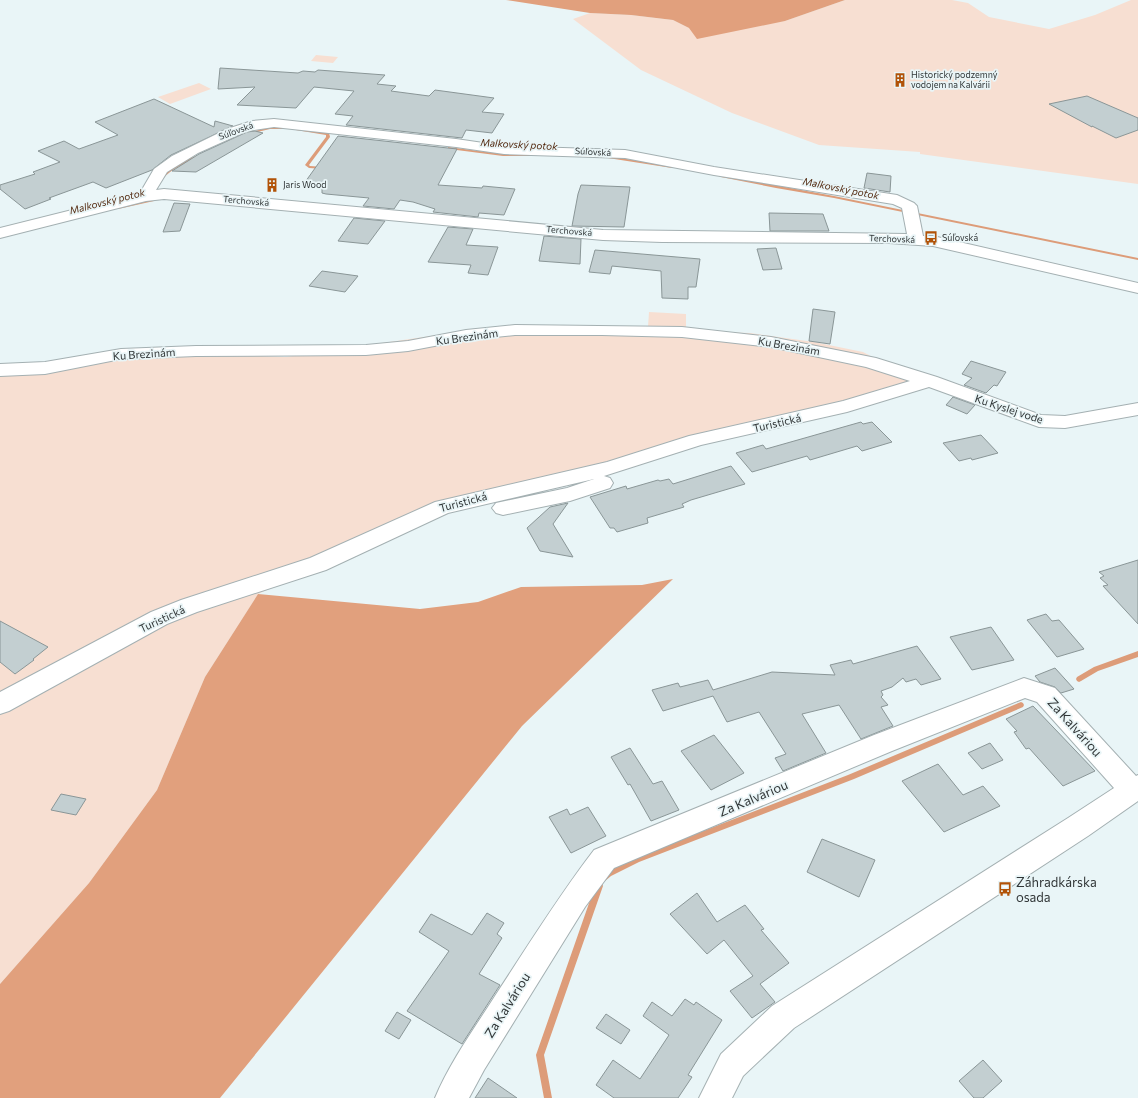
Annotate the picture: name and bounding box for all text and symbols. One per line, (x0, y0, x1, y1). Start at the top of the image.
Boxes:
place label: Historický podzemný vodojem na Kalvárii (911, 69, 998, 90)
building icon: Historický podzemný vodojem na Kalvárii (892, 72, 908, 88)
street label: Súľovská (217, 119, 255, 142)
water label: Malkovský potok (480, 136, 559, 152)
street label: Súľovská (575, 145, 612, 158)
water label: Malkovský potok (802, 175, 881, 201)
building icon: Jaris Wood (264, 177, 280, 193)
place label: Jaris Wood (283, 179, 327, 190)
water label: Malkovský potok (68, 186, 147, 216)
street label: Terchovská (223, 193, 270, 208)
street label: Terchovská (546, 223, 593, 238)
bus stop icon: Súľovská (923, 230, 939, 246)
street label: Terchovská (869, 232, 916, 245)
place label: Súľovská (942, 232, 978, 243)
street label: Ku Brezinám (435, 326, 499, 347)
street label: Ku Brezinám (757, 334, 821, 357)
street label: Ku Brezinám (112, 345, 176, 362)
street label: Ku Kyslej vode (973, 391, 1045, 426)
street label: Turistická (752, 411, 802, 434)
street label: Turistická (438, 489, 488, 514)
street label: Turistická (137, 602, 187, 635)
street label: Za Kalváriou (1044, 694, 1106, 760)
street label: Za Kalváriou (716, 776, 790, 820)
place label: Záhradkárska osada (1016, 874, 1097, 905)
bus stop icon: Záhradkárska osada (997, 881, 1013, 897)
street label: Za Kalváriou (481, 970, 533, 1040)

